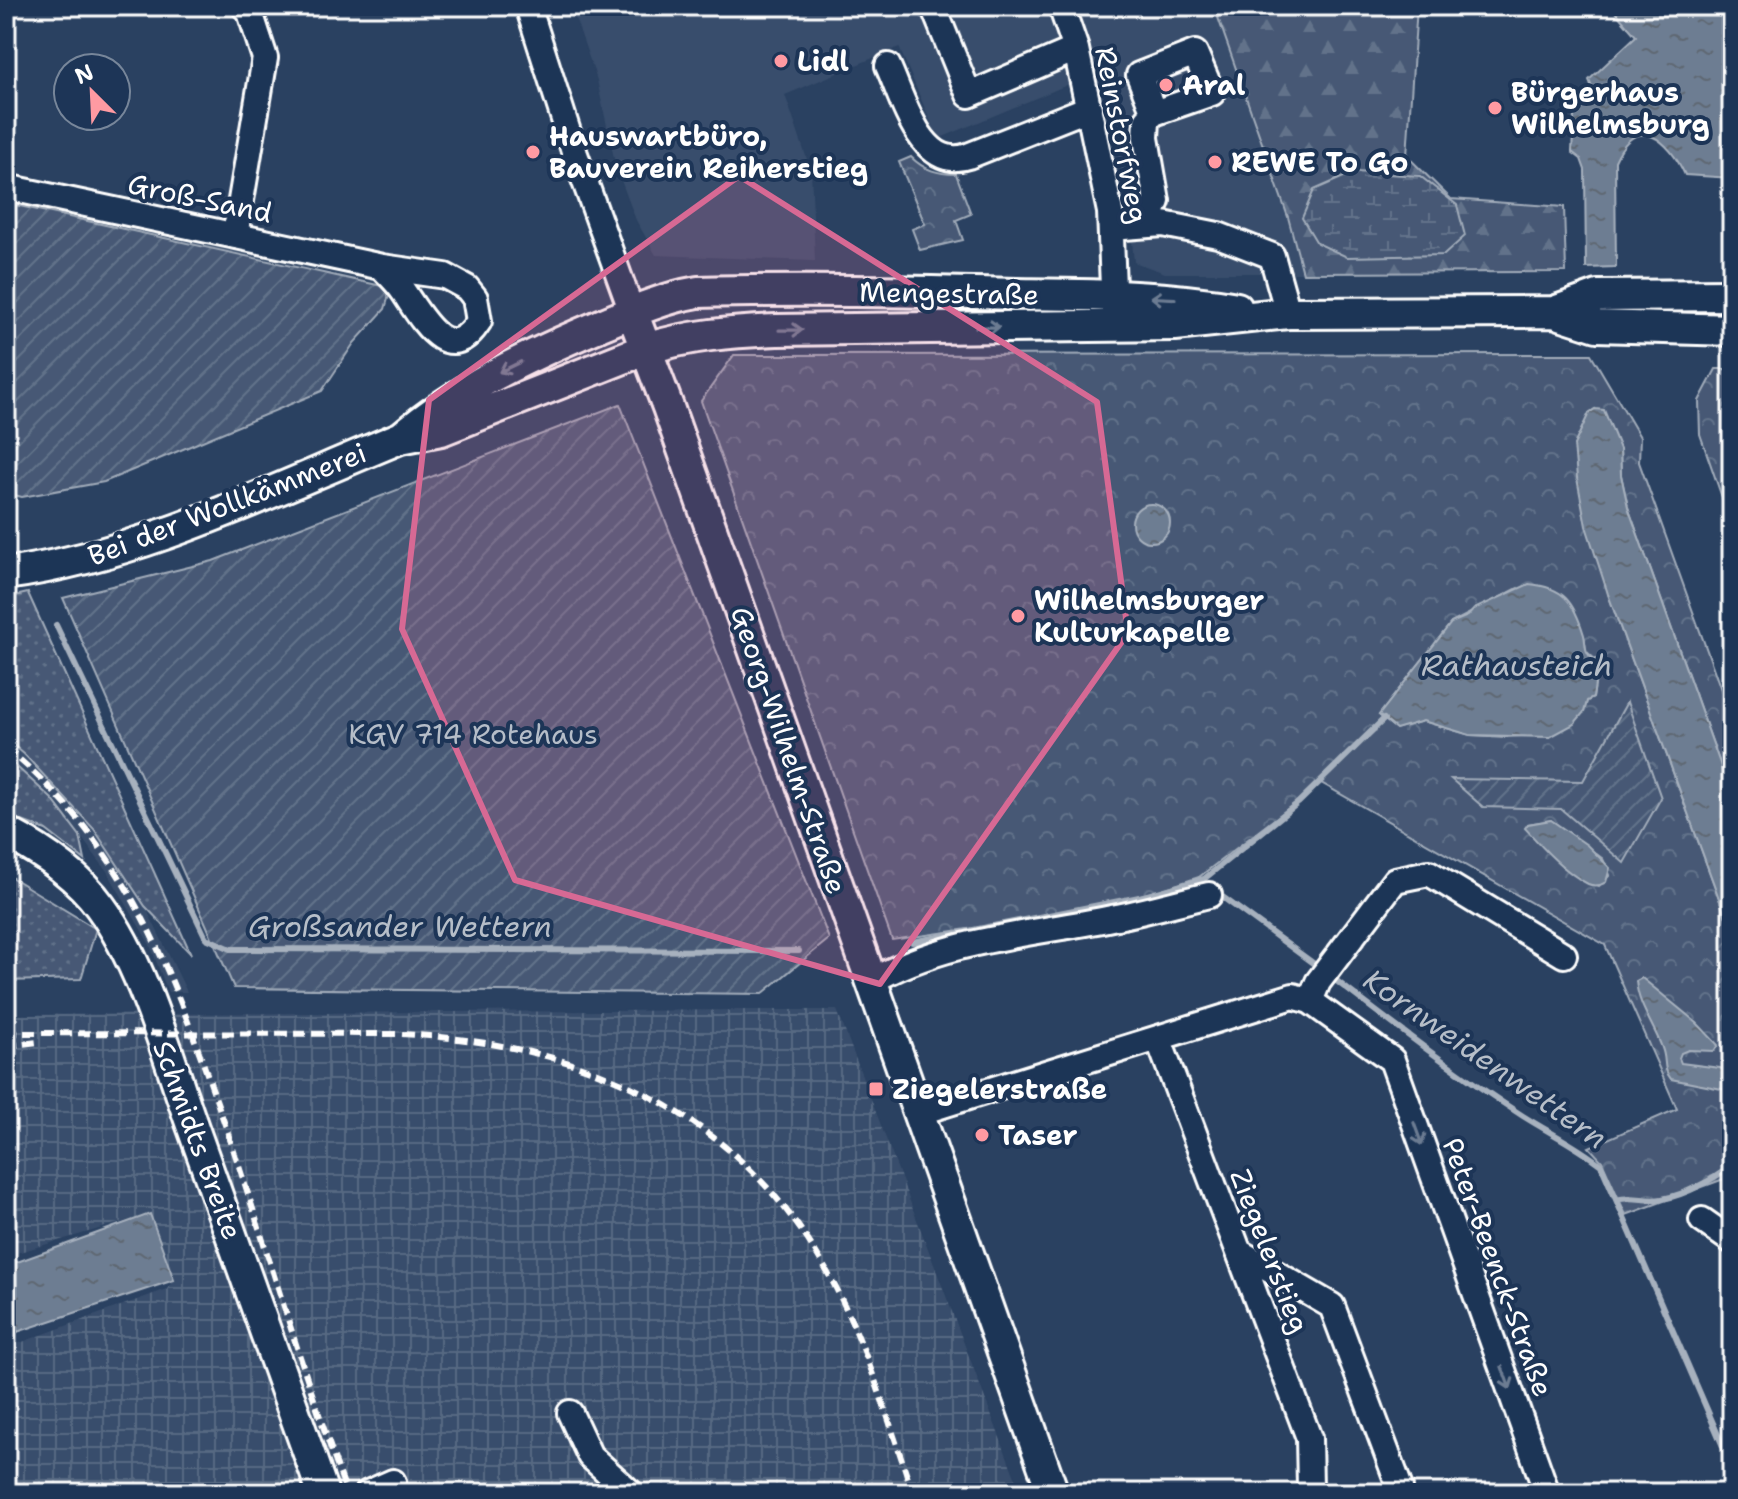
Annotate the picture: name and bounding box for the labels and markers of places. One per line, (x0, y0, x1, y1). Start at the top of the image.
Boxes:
place label: Lidl (797, 42, 849, 80)
marker: Lidl (772, 52, 790, 70)
place label: Aral (1182, 66, 1246, 104)
place label: Bürgerhaus Wilhelmsburg (1511, 73, 1710, 143)
marker: Aral (1157, 76, 1175, 94)
marker: Bürgerhaus Wilhelmsburg (1486, 99, 1504, 117)
place label: Hauswartbüro, Bauverein Reiherstieg (549, 117, 868, 187)
marker: Hauswartbüro, Bauverein Reiherstieg (524, 143, 542, 161)
place label: REWE To Go (1231, 143, 1408, 181)
marker: REWE To Go (1206, 153, 1224, 171)
place label: Wilhelmsburger Kulturkapelle (1034, 581, 1264, 651)
marker: Wilhelmsburger Kulturkapelle (1009, 607, 1027, 625)
place label: Ziegelerstraße (892, 1070, 1107, 1108)
marker: Ziegelerstraße (867, 1080, 885, 1098)
place label: Taser (998, 1116, 1078, 1154)
marker: Taser (973, 1126, 991, 1144)

